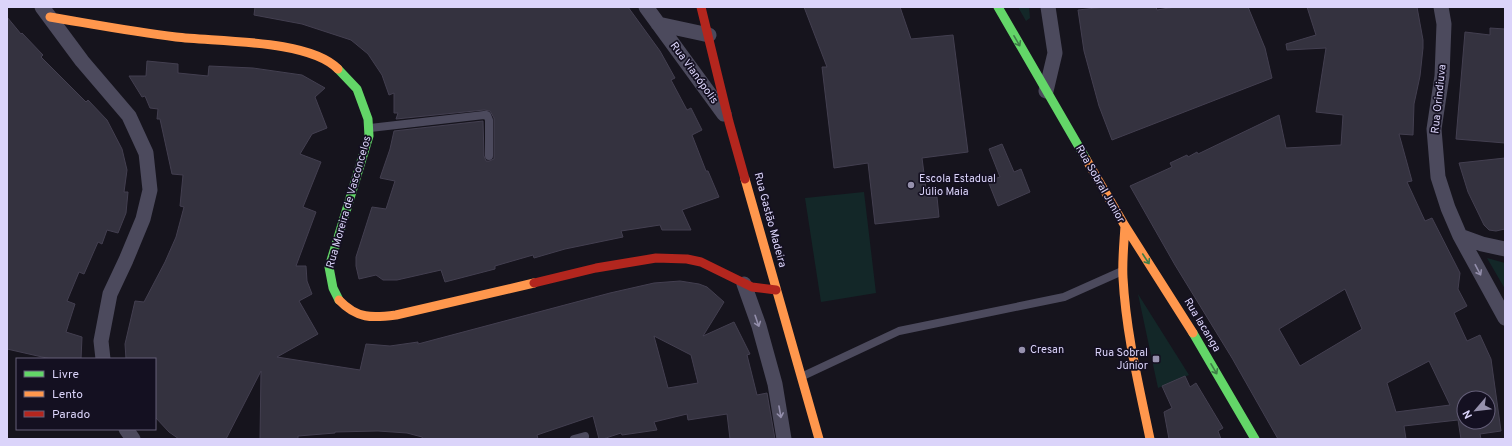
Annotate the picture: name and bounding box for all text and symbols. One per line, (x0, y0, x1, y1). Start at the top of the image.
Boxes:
one-way arrow (1014, 35, 1022, 47)
street label: Rua Vianópolis (667, 39, 721, 107)
street label: Rua Orindiuva (1428, 63, 1450, 134)
street label: Rua Moreira de Vasconcelos (323, 134, 375, 270)
street label: Rua Sobral Junior (1072, 143, 1128, 226)
street label: Rua Gastão Madeira (751, 171, 789, 269)
place label: Escola Estadual Júlio Maia (919, 172, 996, 199)
marker: Escola Estadual Júlio Maia (906, 180, 916, 190)
one-way arrow (1142, 253, 1150, 265)
one-way arrow (1475, 264, 1483, 276)
street label: Rua Iacanga (1180, 296, 1224, 355)
one-way arrow (754, 315, 762, 327)
place label: Cresan (1030, 343, 1064, 357)
marker: Cresan (1017, 345, 1027, 355)
place label: Rua Sobral Júnior (1095, 346, 1149, 373)
marker: Rua Sobral Júnior (1151, 354, 1161, 364)
legend (16, 358, 156, 430)
one-way arrow (1211, 363, 1219, 375)
text: Livre (52, 367, 79, 383)
text: Lento (52, 387, 83, 403)
north arrow (1456, 390, 1496, 430)
one-way arrow (776, 405, 784, 418)
text: Parado (52, 407, 90, 423)
text: N (1460, 407, 1476, 421)

